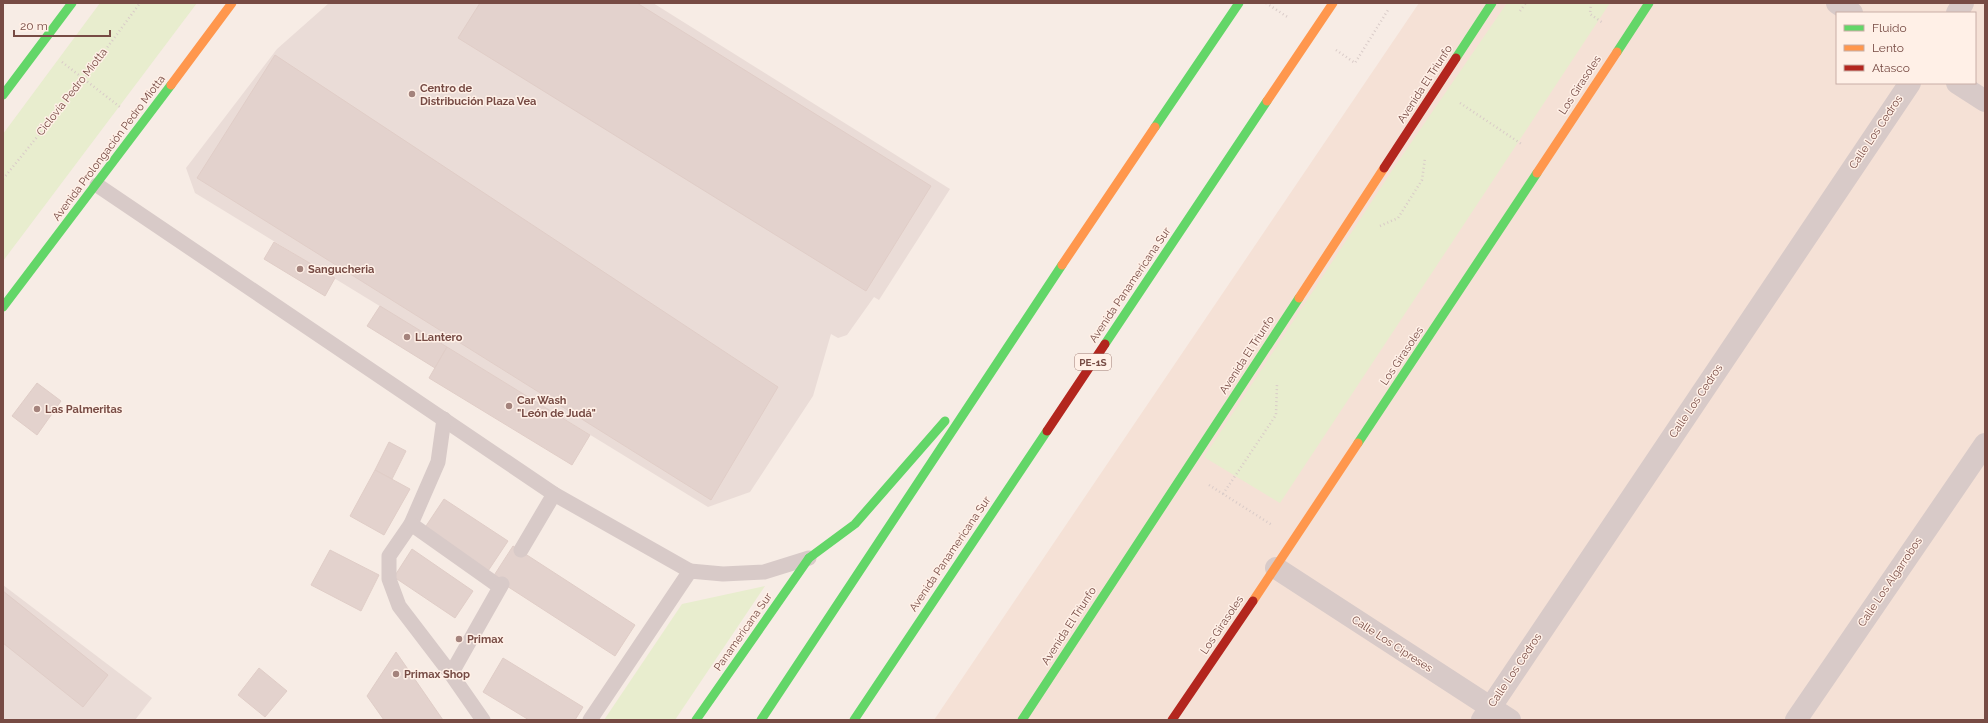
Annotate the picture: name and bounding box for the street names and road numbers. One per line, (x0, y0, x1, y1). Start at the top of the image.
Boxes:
street label: Avenida El Triunfo (1395, 42, 1455, 125)
street label: Ciclovía Pedro Miotta (34, 46, 110, 138)
street label: Los Girasoles (1556, 53, 1604, 117)
street label: Avenida Prolongación Pedro Miotta (50, 73, 168, 223)
street label: Calle Los Cedros (1847, 93, 1905, 171)
street label: Avenida Panamericana Sur (1087, 225, 1173, 345)
street label: Avenida El Triunfo (1217, 313, 1277, 396)
street label: Los Girasoles (1378, 324, 1426, 388)
road number: PE-1S (1075, 354, 1111, 370)
street label: Calle Los Cedros (1667, 362, 1725, 440)
street label: Avenida Panamericana Sur (907, 494, 993, 614)
street label: Calle Los Algarrobos (1855, 535, 1925, 629)
street label: Avenida El Triunfo (1039, 584, 1099, 667)
street label: Panamericana Sur (711, 590, 775, 674)
street label: Los Girasoles (1198, 593, 1246, 657)
street label: Calle Los Cipreses (1349, 613, 1435, 675)
street label: Calle Los Cedros (1486, 631, 1544, 709)

